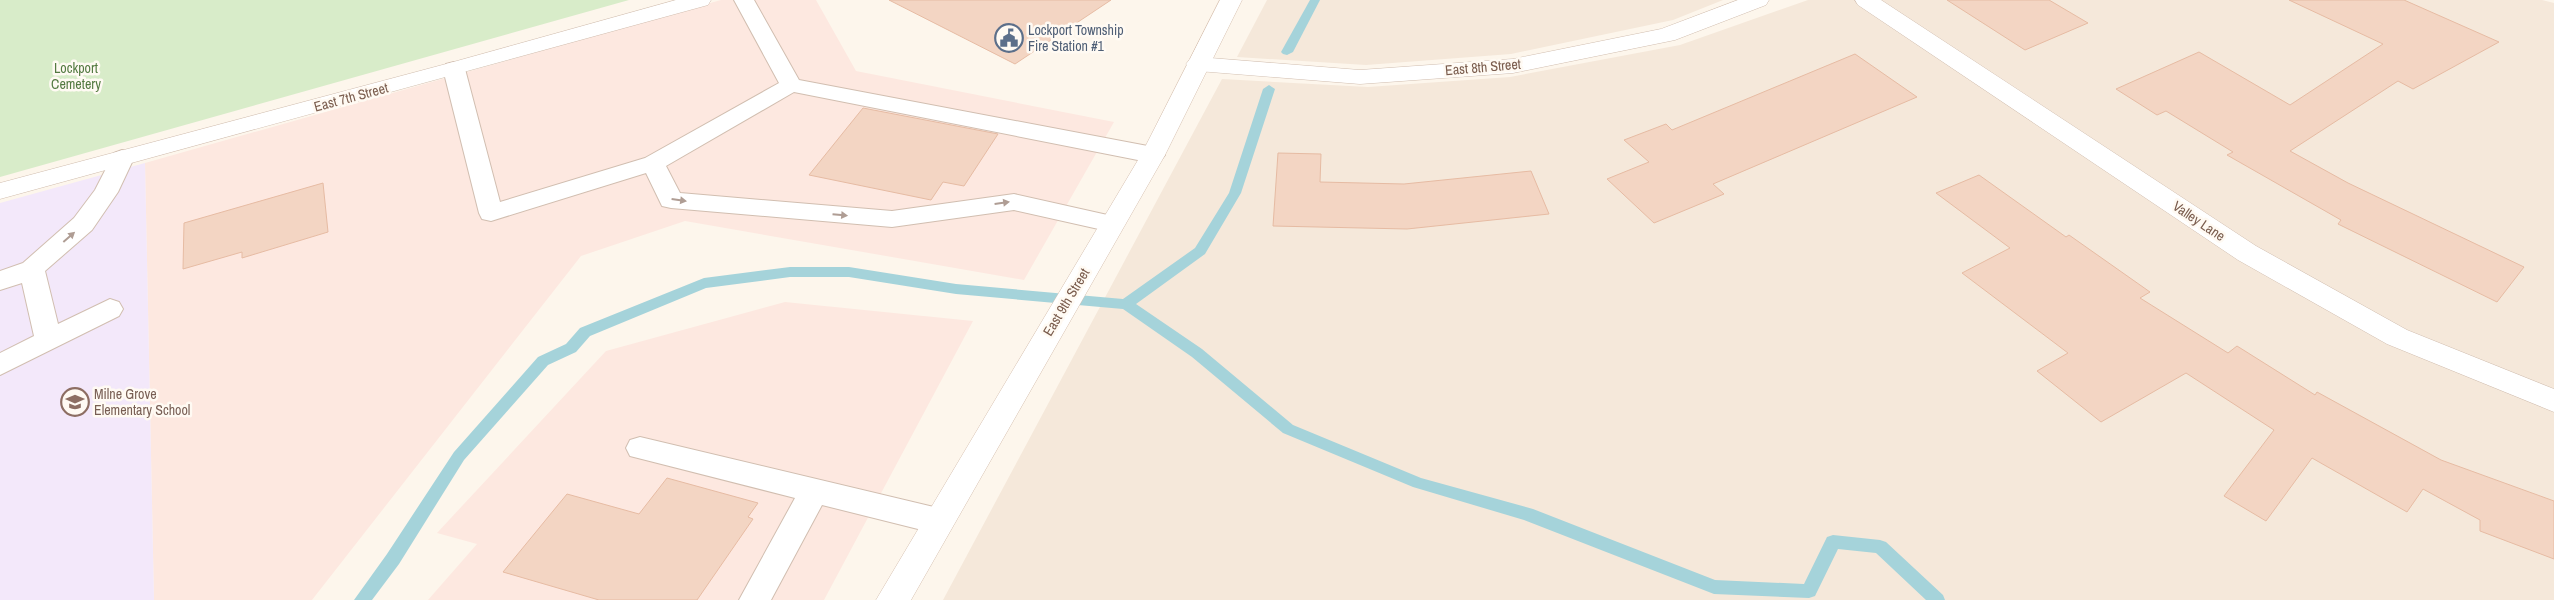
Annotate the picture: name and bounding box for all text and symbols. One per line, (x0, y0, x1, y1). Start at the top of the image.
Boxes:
place label: Lockport Township Fire Station #1 (1028, 21, 1124, 55)
public building icon: Lockport Township Fire Station #1 (994, 23, 1024, 53)
street label: East 8th Street (1444, 55, 1522, 79)
park label: Lockport Cemetery (51, 59, 101, 93)
street label: East 7th Street (312, 78, 390, 116)
one-way arrow (671, 196, 687, 204)
street label: Valley Lane (2169, 197, 2229, 245)
one-way arrow (994, 199, 1010, 207)
one-way arrow (833, 211, 849, 219)
one-way arrow (62, 231, 74, 243)
street label: East 9th Street (1039, 265, 1093, 339)
place label: Milne Grove Elementary School (94, 385, 190, 419)
school or university icon: Milne Grove Elementary School (60, 387, 90, 417)

